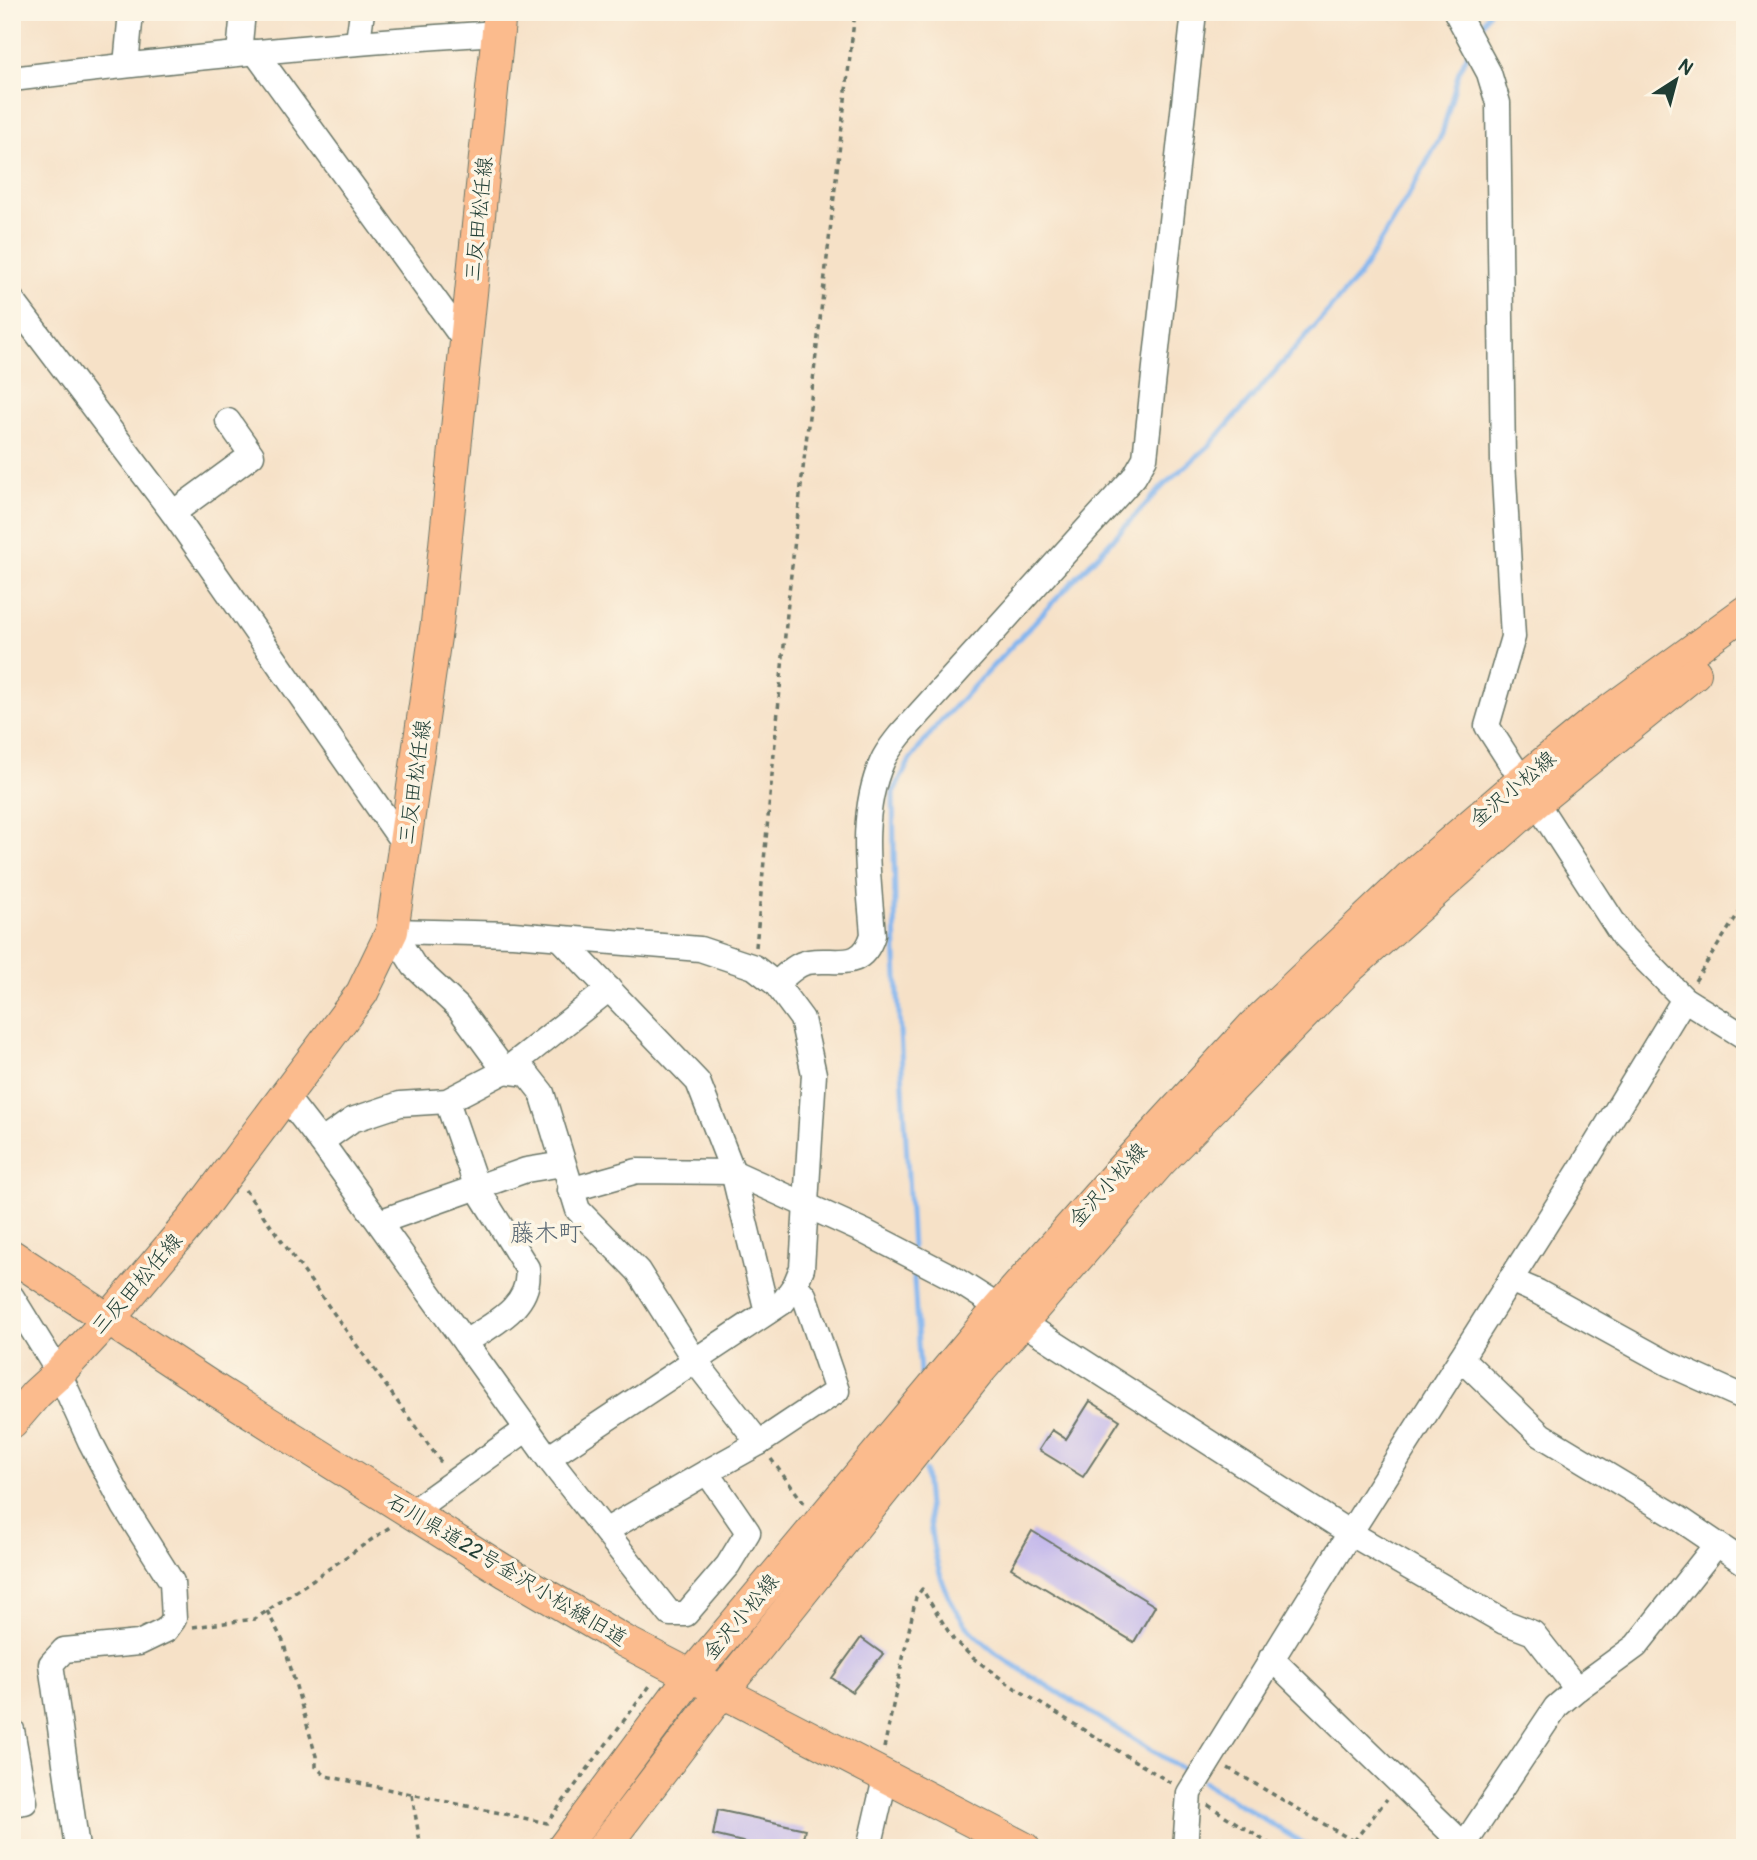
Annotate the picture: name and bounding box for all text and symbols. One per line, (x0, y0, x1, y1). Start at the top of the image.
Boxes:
north arrow (1642, 46, 1712, 116)
text: N (1673, 54, 1698, 81)
street label: 三反田松任線 (459, 155, 499, 283)
street label: 三反田松任線 (393, 718, 437, 846)
street label: 金沢小松線 (1464, 745, 1562, 833)
street label: 金沢小松線 (1063, 1137, 1153, 1233)
district label: 藤木町 (510, 1219, 582, 1248)
street label: 三反田松任線 (85, 1228, 189, 1340)
street label: 石川県道22号金沢小松線旧道 (382, 1487, 632, 1653)
street label: 金沢小松線 (697, 1568, 785, 1666)

